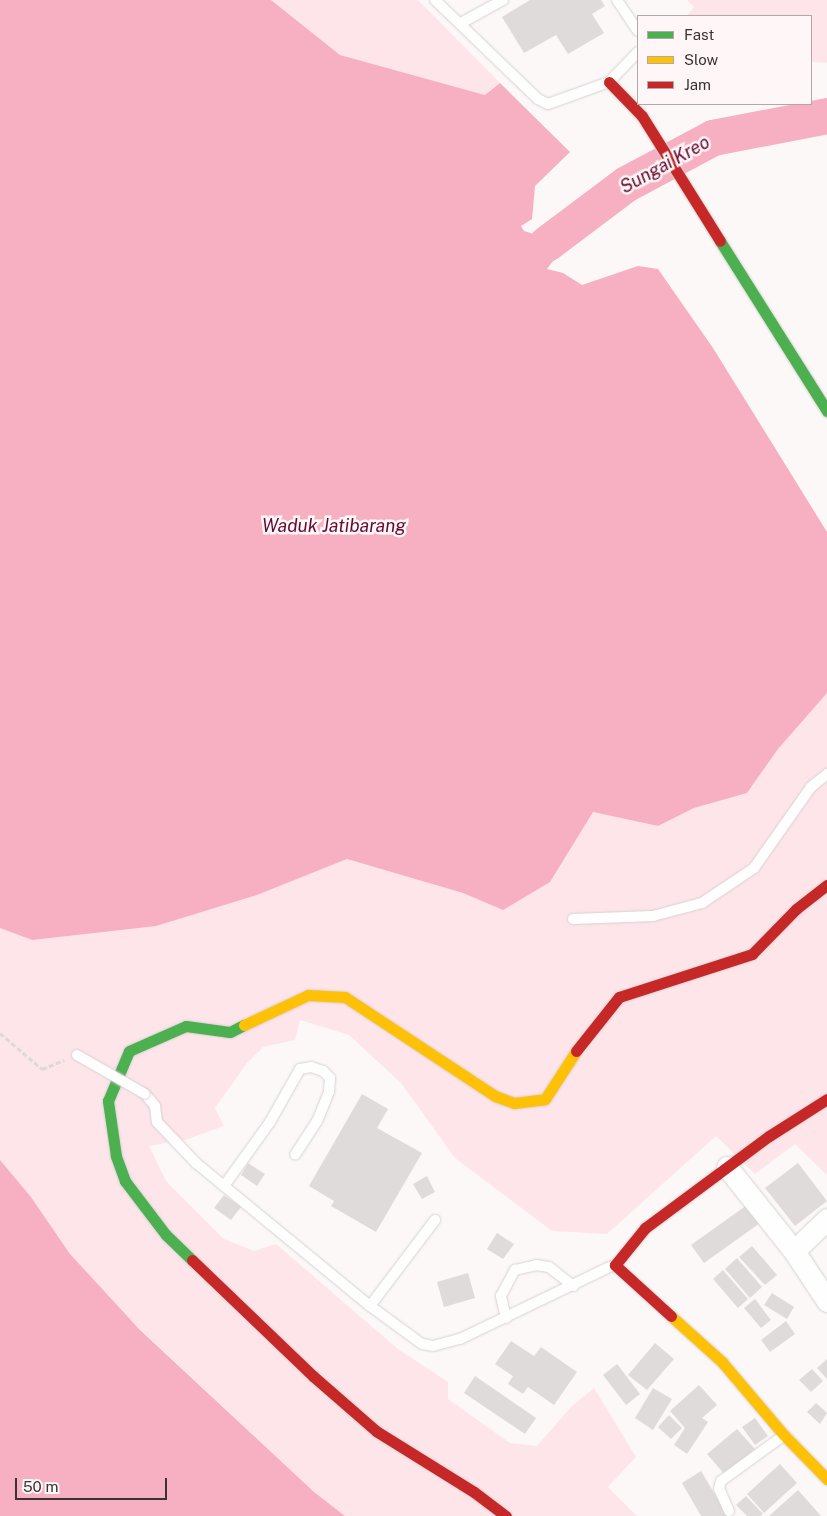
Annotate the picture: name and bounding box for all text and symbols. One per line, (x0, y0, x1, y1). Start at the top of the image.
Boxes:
legend (637, 15, 812, 105)
text: Fast (684, 26, 714, 43)
text: Slow (684, 51, 718, 68)
text: Jam (684, 76, 711, 93)
water label: Sungai Kreo (617, 132, 713, 198)
water label: Waduk Jatibarang (262, 515, 406, 537)
scale bar (18, 1468, 170, 1500)
text: 50 m (23, 1478, 58, 1495)

